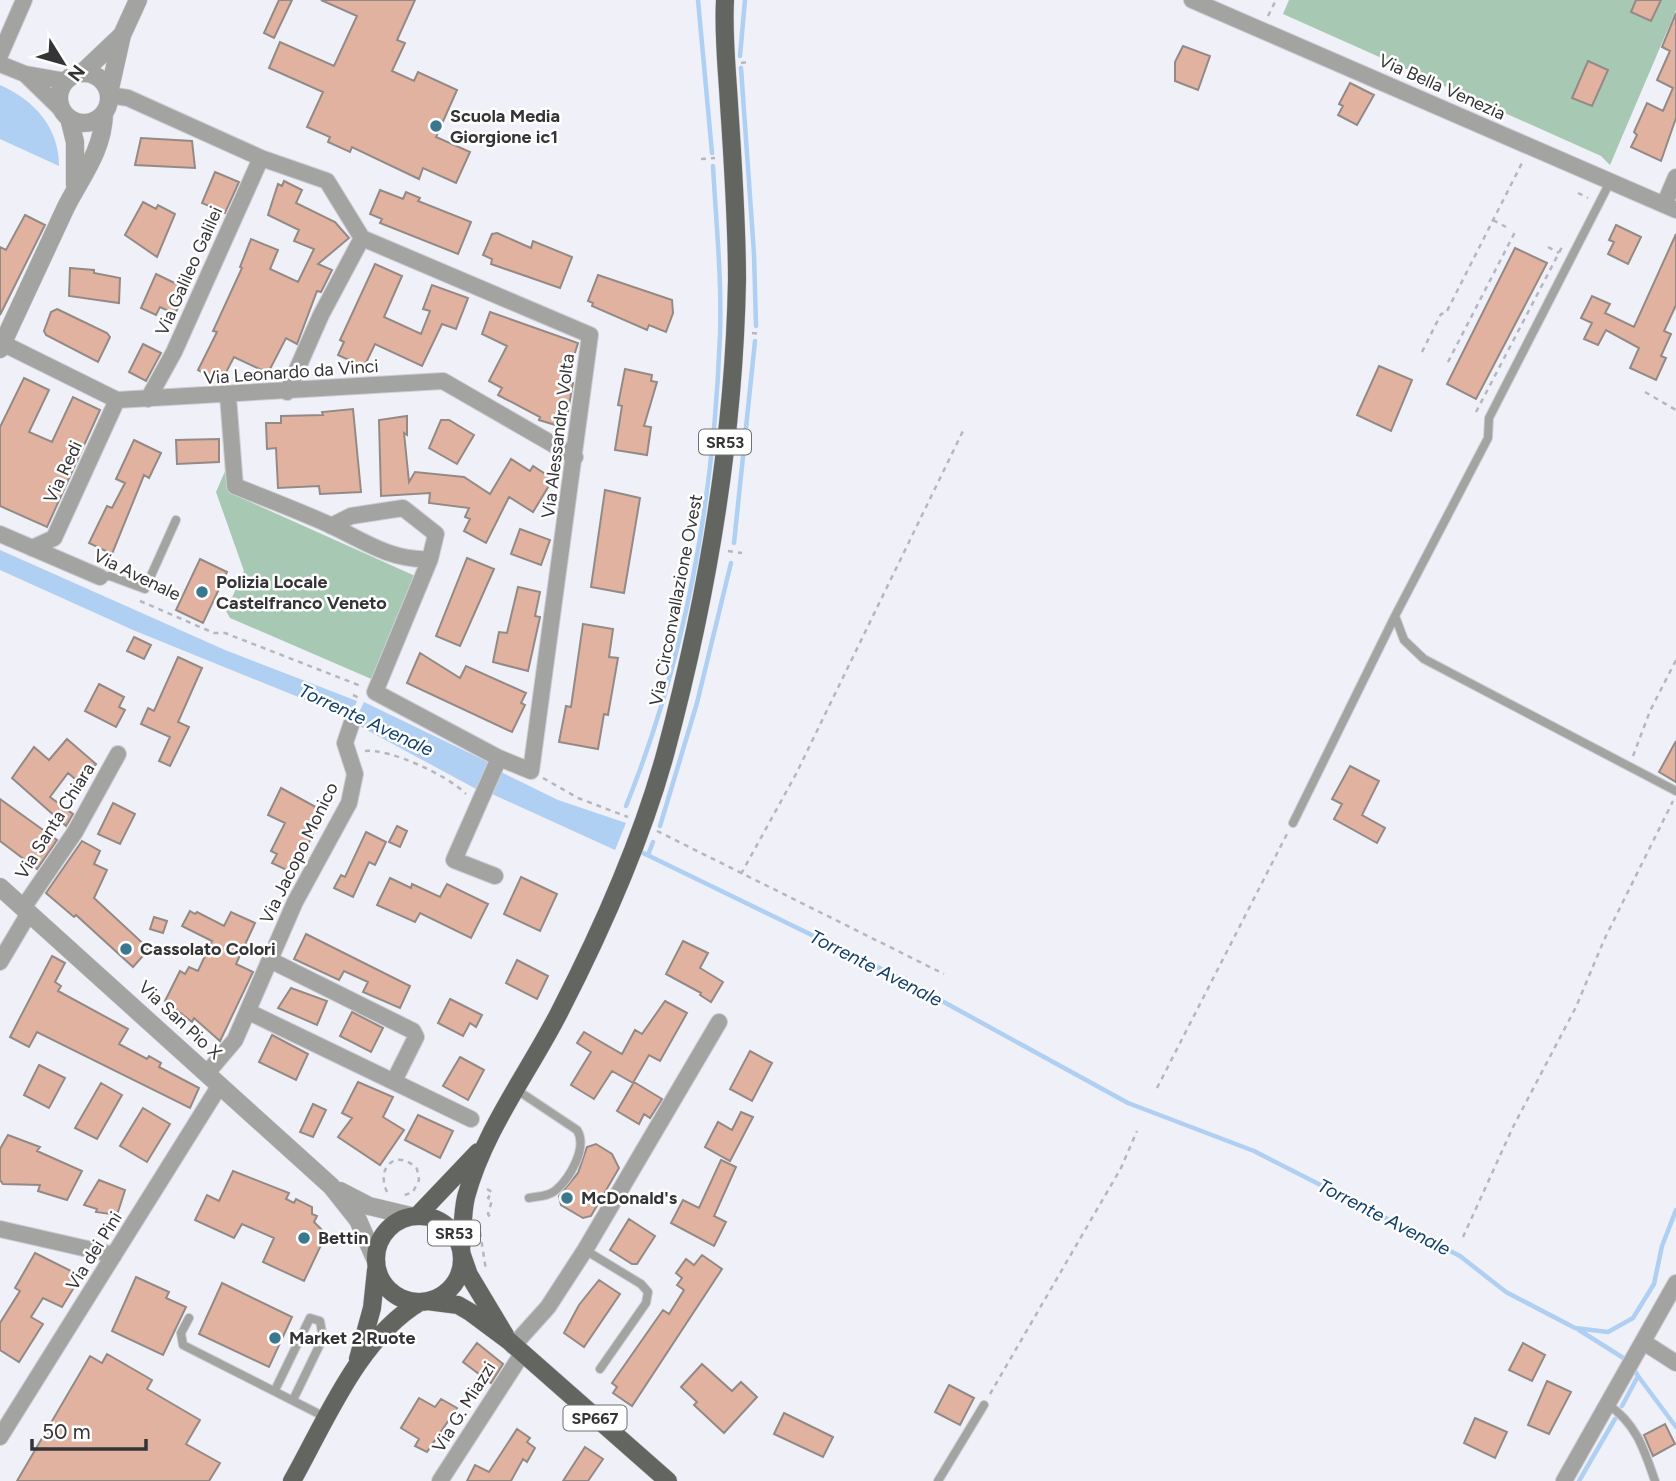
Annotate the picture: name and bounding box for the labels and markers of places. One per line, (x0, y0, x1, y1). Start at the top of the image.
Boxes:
place label: Scuola Media Giorgione ic1 (450, 105, 560, 148)
marker: Scuola Media Giorgione ic1 (428, 118, 444, 134)
place label: Polizia Locale Castelfranco Veneto (216, 571, 387, 614)
marker: Polizia Locale Castelfranco Veneto (194, 584, 210, 600)
place label: Cassolato Colori (140, 938, 276, 960)
marker: Cassolato Colori (118, 941, 134, 957)
place label: McDonald's (581, 1187, 678, 1209)
marker: McDonald's (559, 1190, 575, 1206)
place label: Bettin (318, 1227, 368, 1249)
marker: Bettin (296, 1230, 312, 1246)
place label: Market 2 Ruote (289, 1327, 416, 1349)
marker: Market 2 Ruote (267, 1330, 283, 1346)

